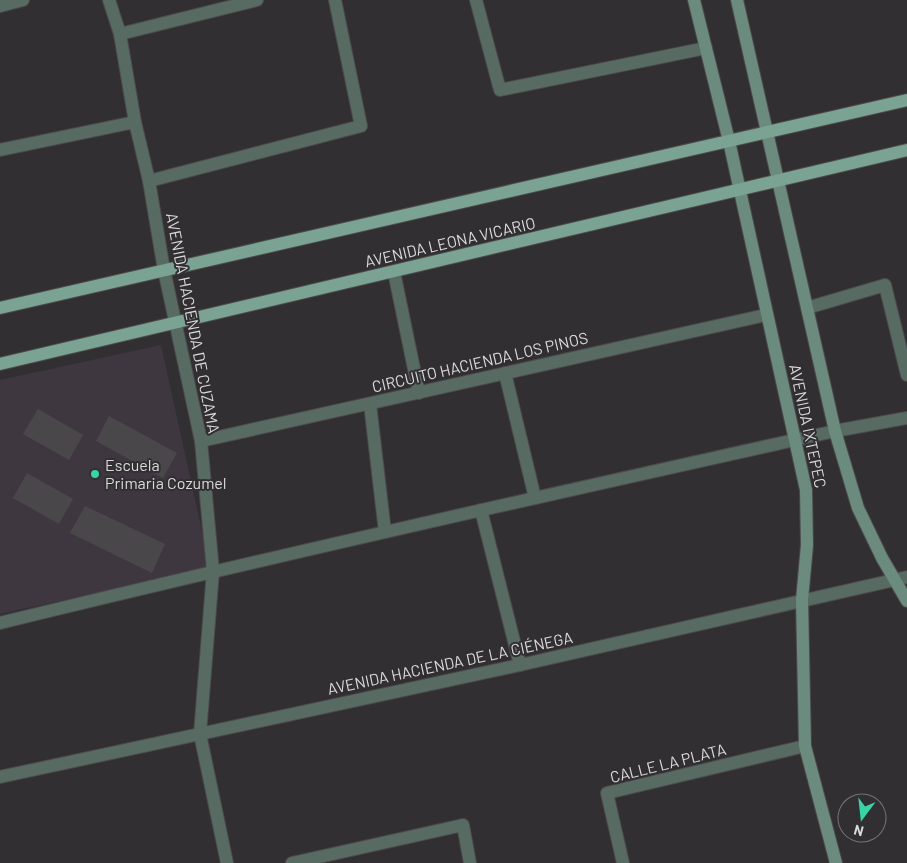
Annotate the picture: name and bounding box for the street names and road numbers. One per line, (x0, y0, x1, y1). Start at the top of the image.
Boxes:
street label: AVENIDA HACIENDA DE CUZAMA (163, 211, 224, 435)
street label: AVENIDA LEONA VICARIO (363, 213, 537, 270)
street label: CIRCUITO HACIENDA LOS PINOS (370, 327, 590, 396)
street label: AVENIDA IXTEPEC (786, 362, 831, 490)
street label: AVENIDA HACIENDA DE LA CIÉNEGA (325, 627, 575, 698)
street label: CALLE LA PLATA (608, 739, 728, 786)

